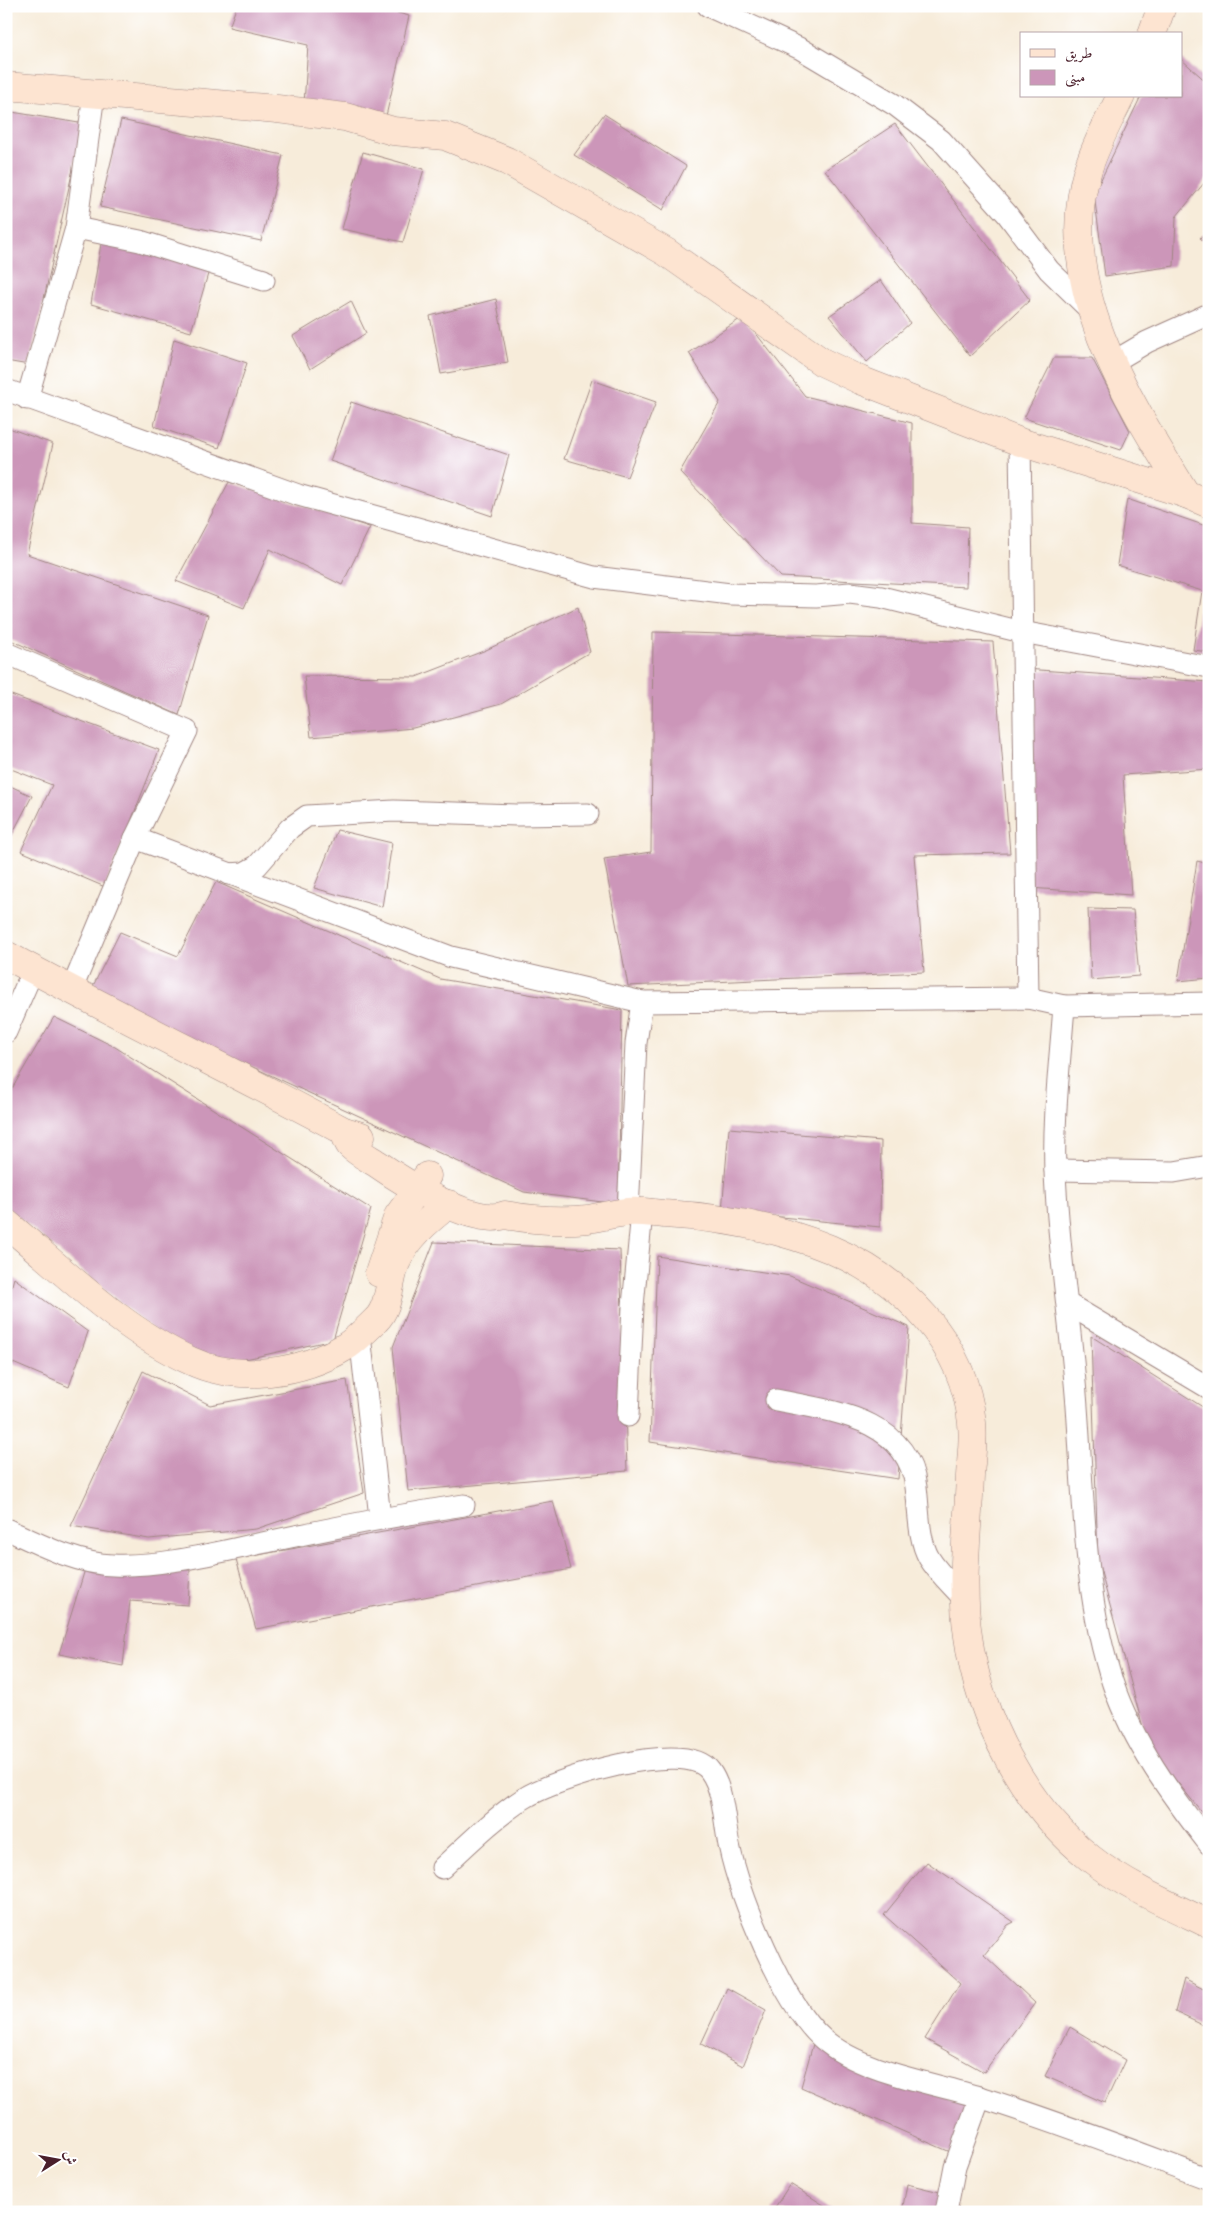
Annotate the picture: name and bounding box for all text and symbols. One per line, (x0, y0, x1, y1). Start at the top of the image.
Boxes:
legend (1020, 32, 1182, 98)
text: طريق (1065, 47, 1092, 63)
text: مبنى (1065, 71, 1085, 88)
north arrow (32, 2136, 82, 2186)
text: ش (62, 2150, 78, 2166)

